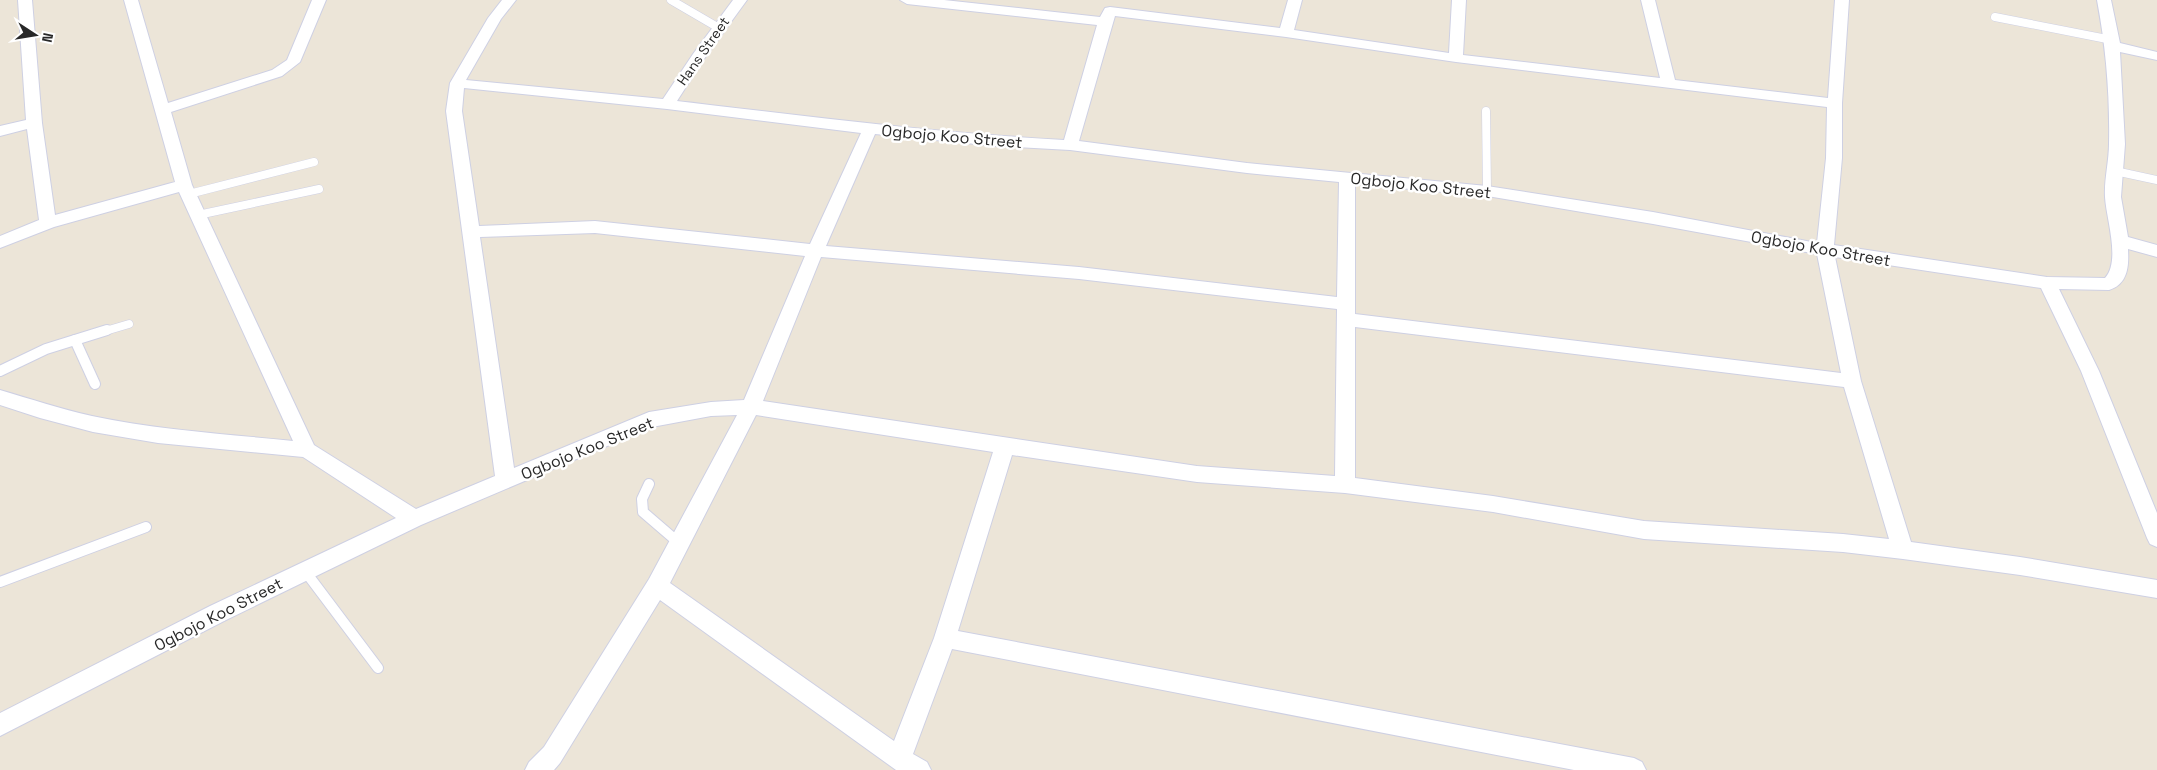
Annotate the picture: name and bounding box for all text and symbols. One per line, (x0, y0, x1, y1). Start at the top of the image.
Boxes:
north arrow (10, 10, 60, 60)
street label: Hans Street (673, 13, 733, 89)
text: N (38, 31, 57, 44)
street label: Ogbojo Koo Street (881, 120, 1023, 153)
street label: Ogbojo Koo Street (1350, 168, 1492, 203)
street label: Ogbojo Koo Street (1749, 226, 1892, 271)
street label: Ogbojo Koo Street (518, 412, 657, 485)
street label: Ogbojo Koo Street (150, 573, 286, 656)

